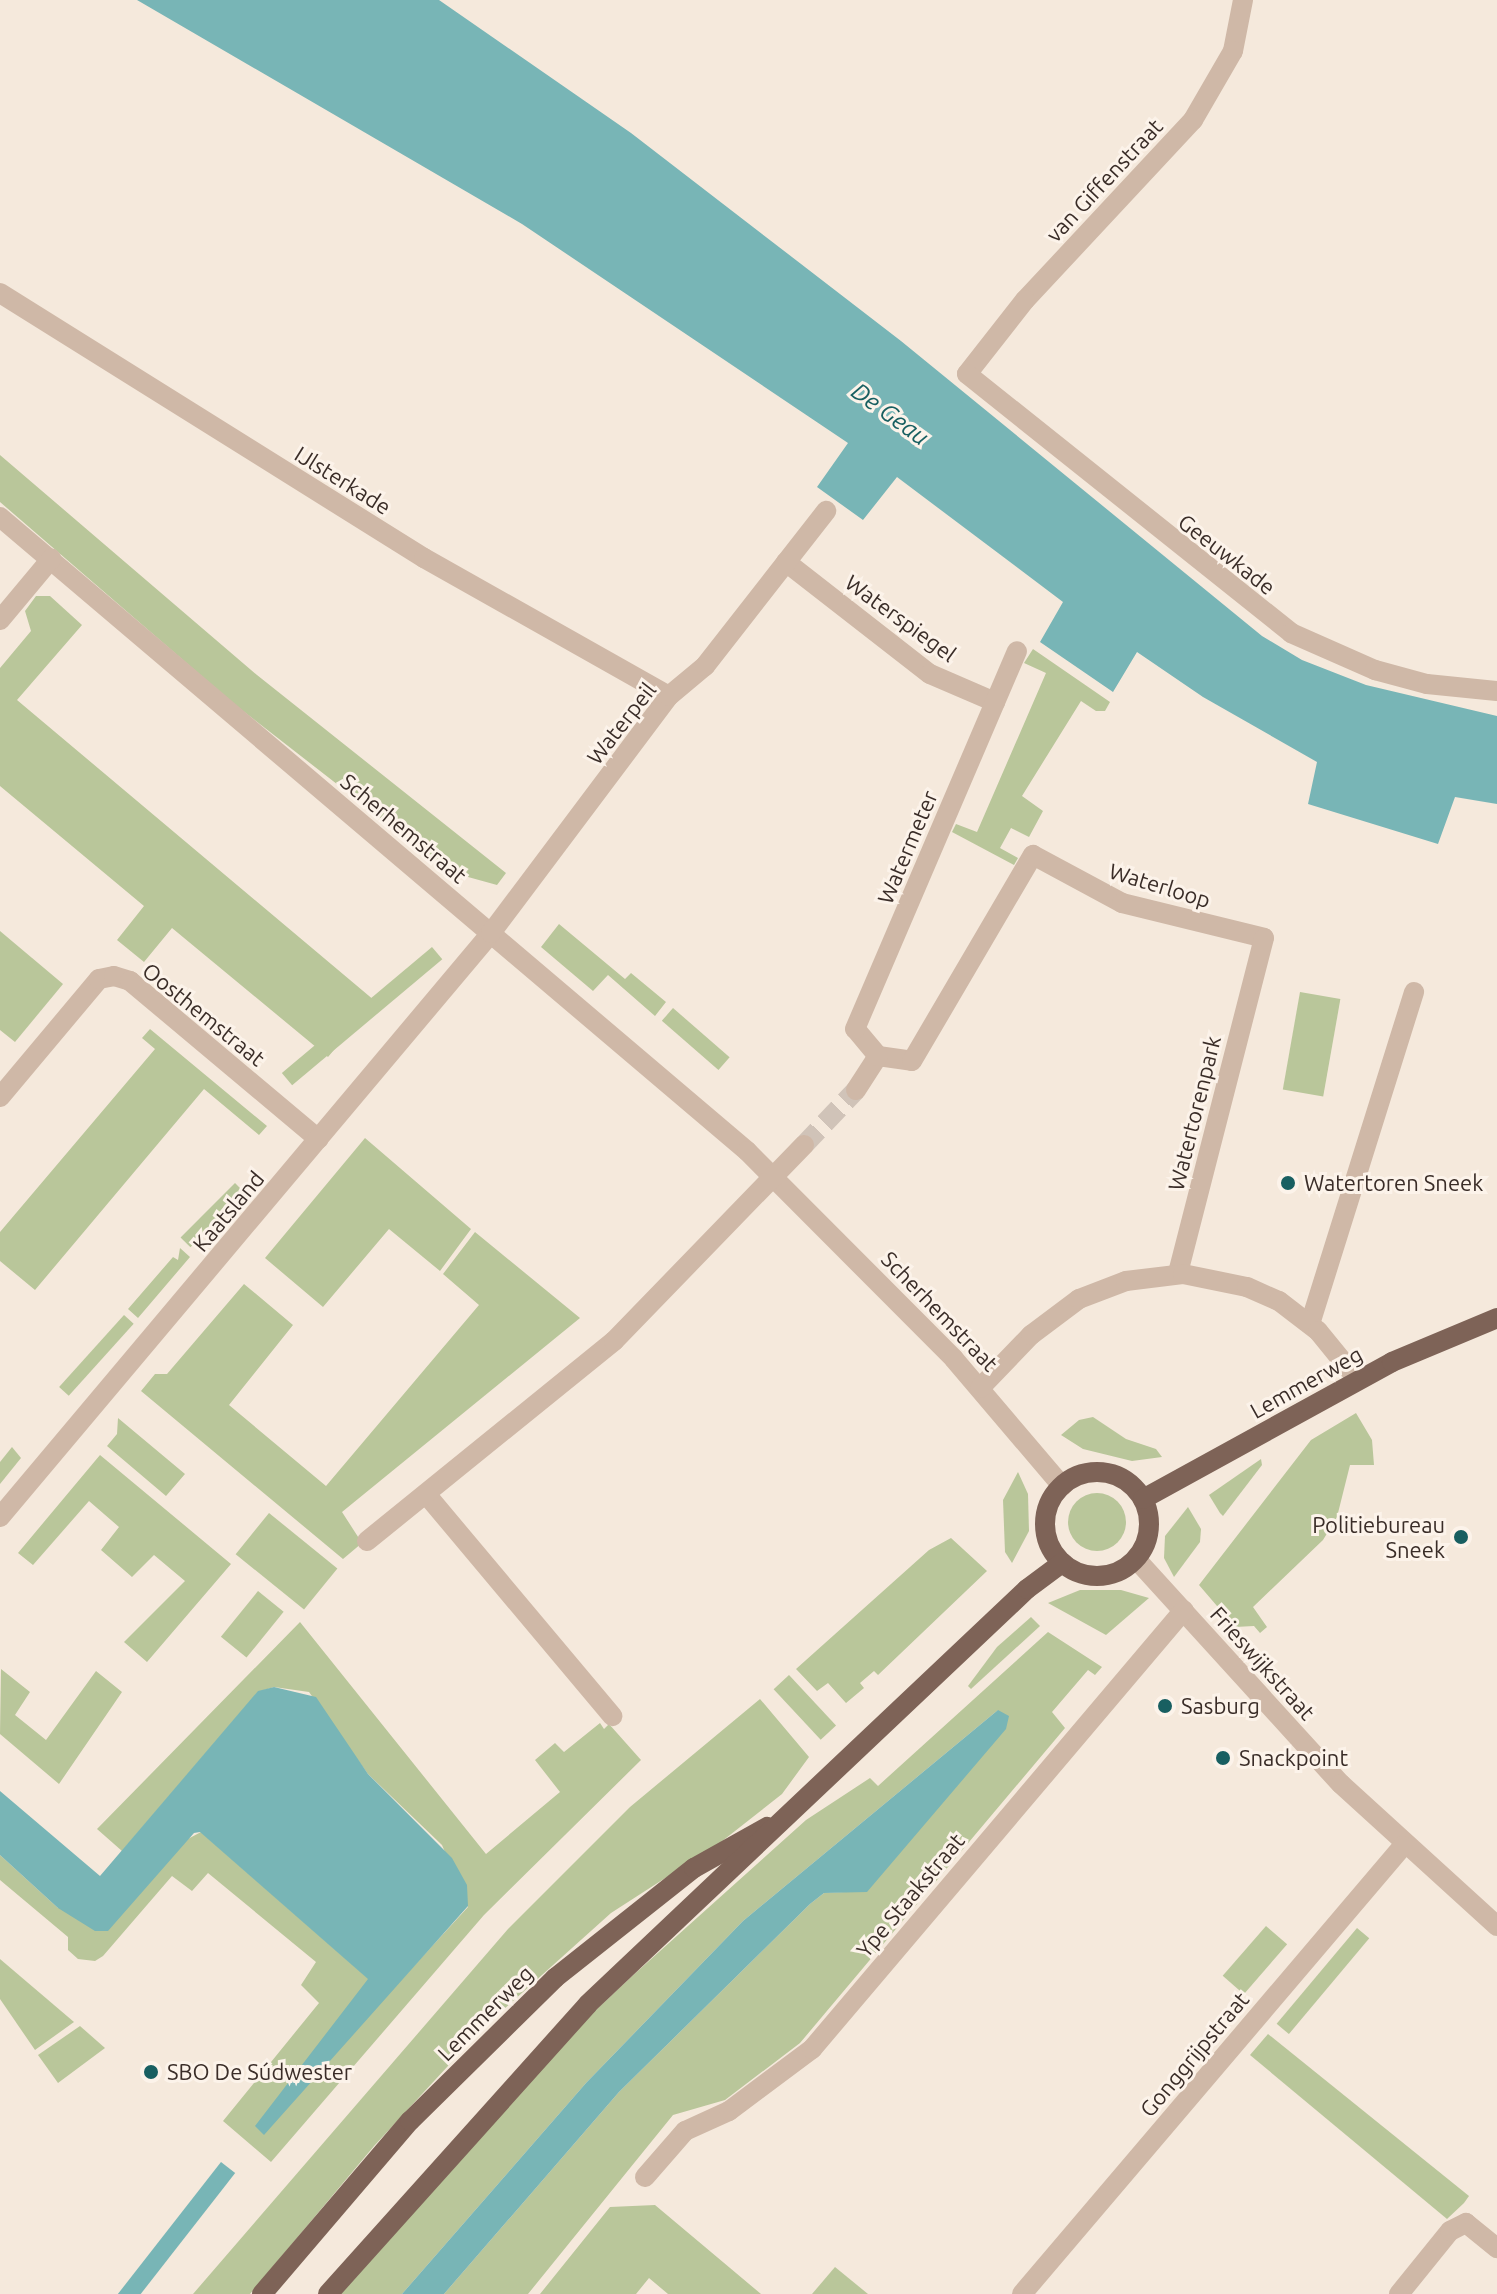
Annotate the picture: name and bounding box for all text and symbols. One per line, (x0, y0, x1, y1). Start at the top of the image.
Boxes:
street label: van Giffenstraat (1040, 113, 1168, 247)
water label: De Geau (846, 376, 934, 452)
street label: IJlsterkade (290, 440, 396, 520)
street label: Geeuwkade (1173, 508, 1281, 600)
street label: Waterspiegel (840, 569, 962, 667)
street label: Waterpeil (581, 677, 661, 769)
street label: Scherhemstraat (336, 768, 472, 888)
street label: Watermeter (871, 786, 943, 908)
street label: Waterloop (1106, 857, 1214, 913)
street label: Oosthemstraat (138, 957, 270, 1071)
street label: Watertorenpark (1162, 1033, 1226, 1193)
street label: Kaatsland (187, 1165, 269, 1257)
place label: Watertoren Sneek (1304, 1170, 1483, 1196)
marker: Watertoren Sneek (1279, 1174, 1297, 1192)
street label: Scherhemstraat (876, 1246, 1004, 1376)
street label: Lemmerweg (1245, 1340, 1367, 1424)
place label: Politiebureau Sneek (1312, 1511, 1445, 1562)
marker: Politiebureau Sneek (1452, 1528, 1470, 1546)
street label: Frieswijkstraat (1205, 1601, 1321, 1725)
place label: Sasburg (1181, 1693, 1260, 1719)
marker: Sasburg (1156, 1697, 1174, 1715)
place label: Snackpoint (1239, 1745, 1348, 1771)
marker: Snackpoint (1214, 1749, 1232, 1767)
street label: Ype Staakstraat (850, 1828, 970, 1962)
street label: Lemmerweg (432, 1960, 538, 2066)
street label: Gonggrijpstraat (1134, 1986, 1254, 2122)
place label: SBO De Súdwester (167, 2059, 352, 2085)
marker: SBO De Súdwester (142, 2063, 160, 2081)

